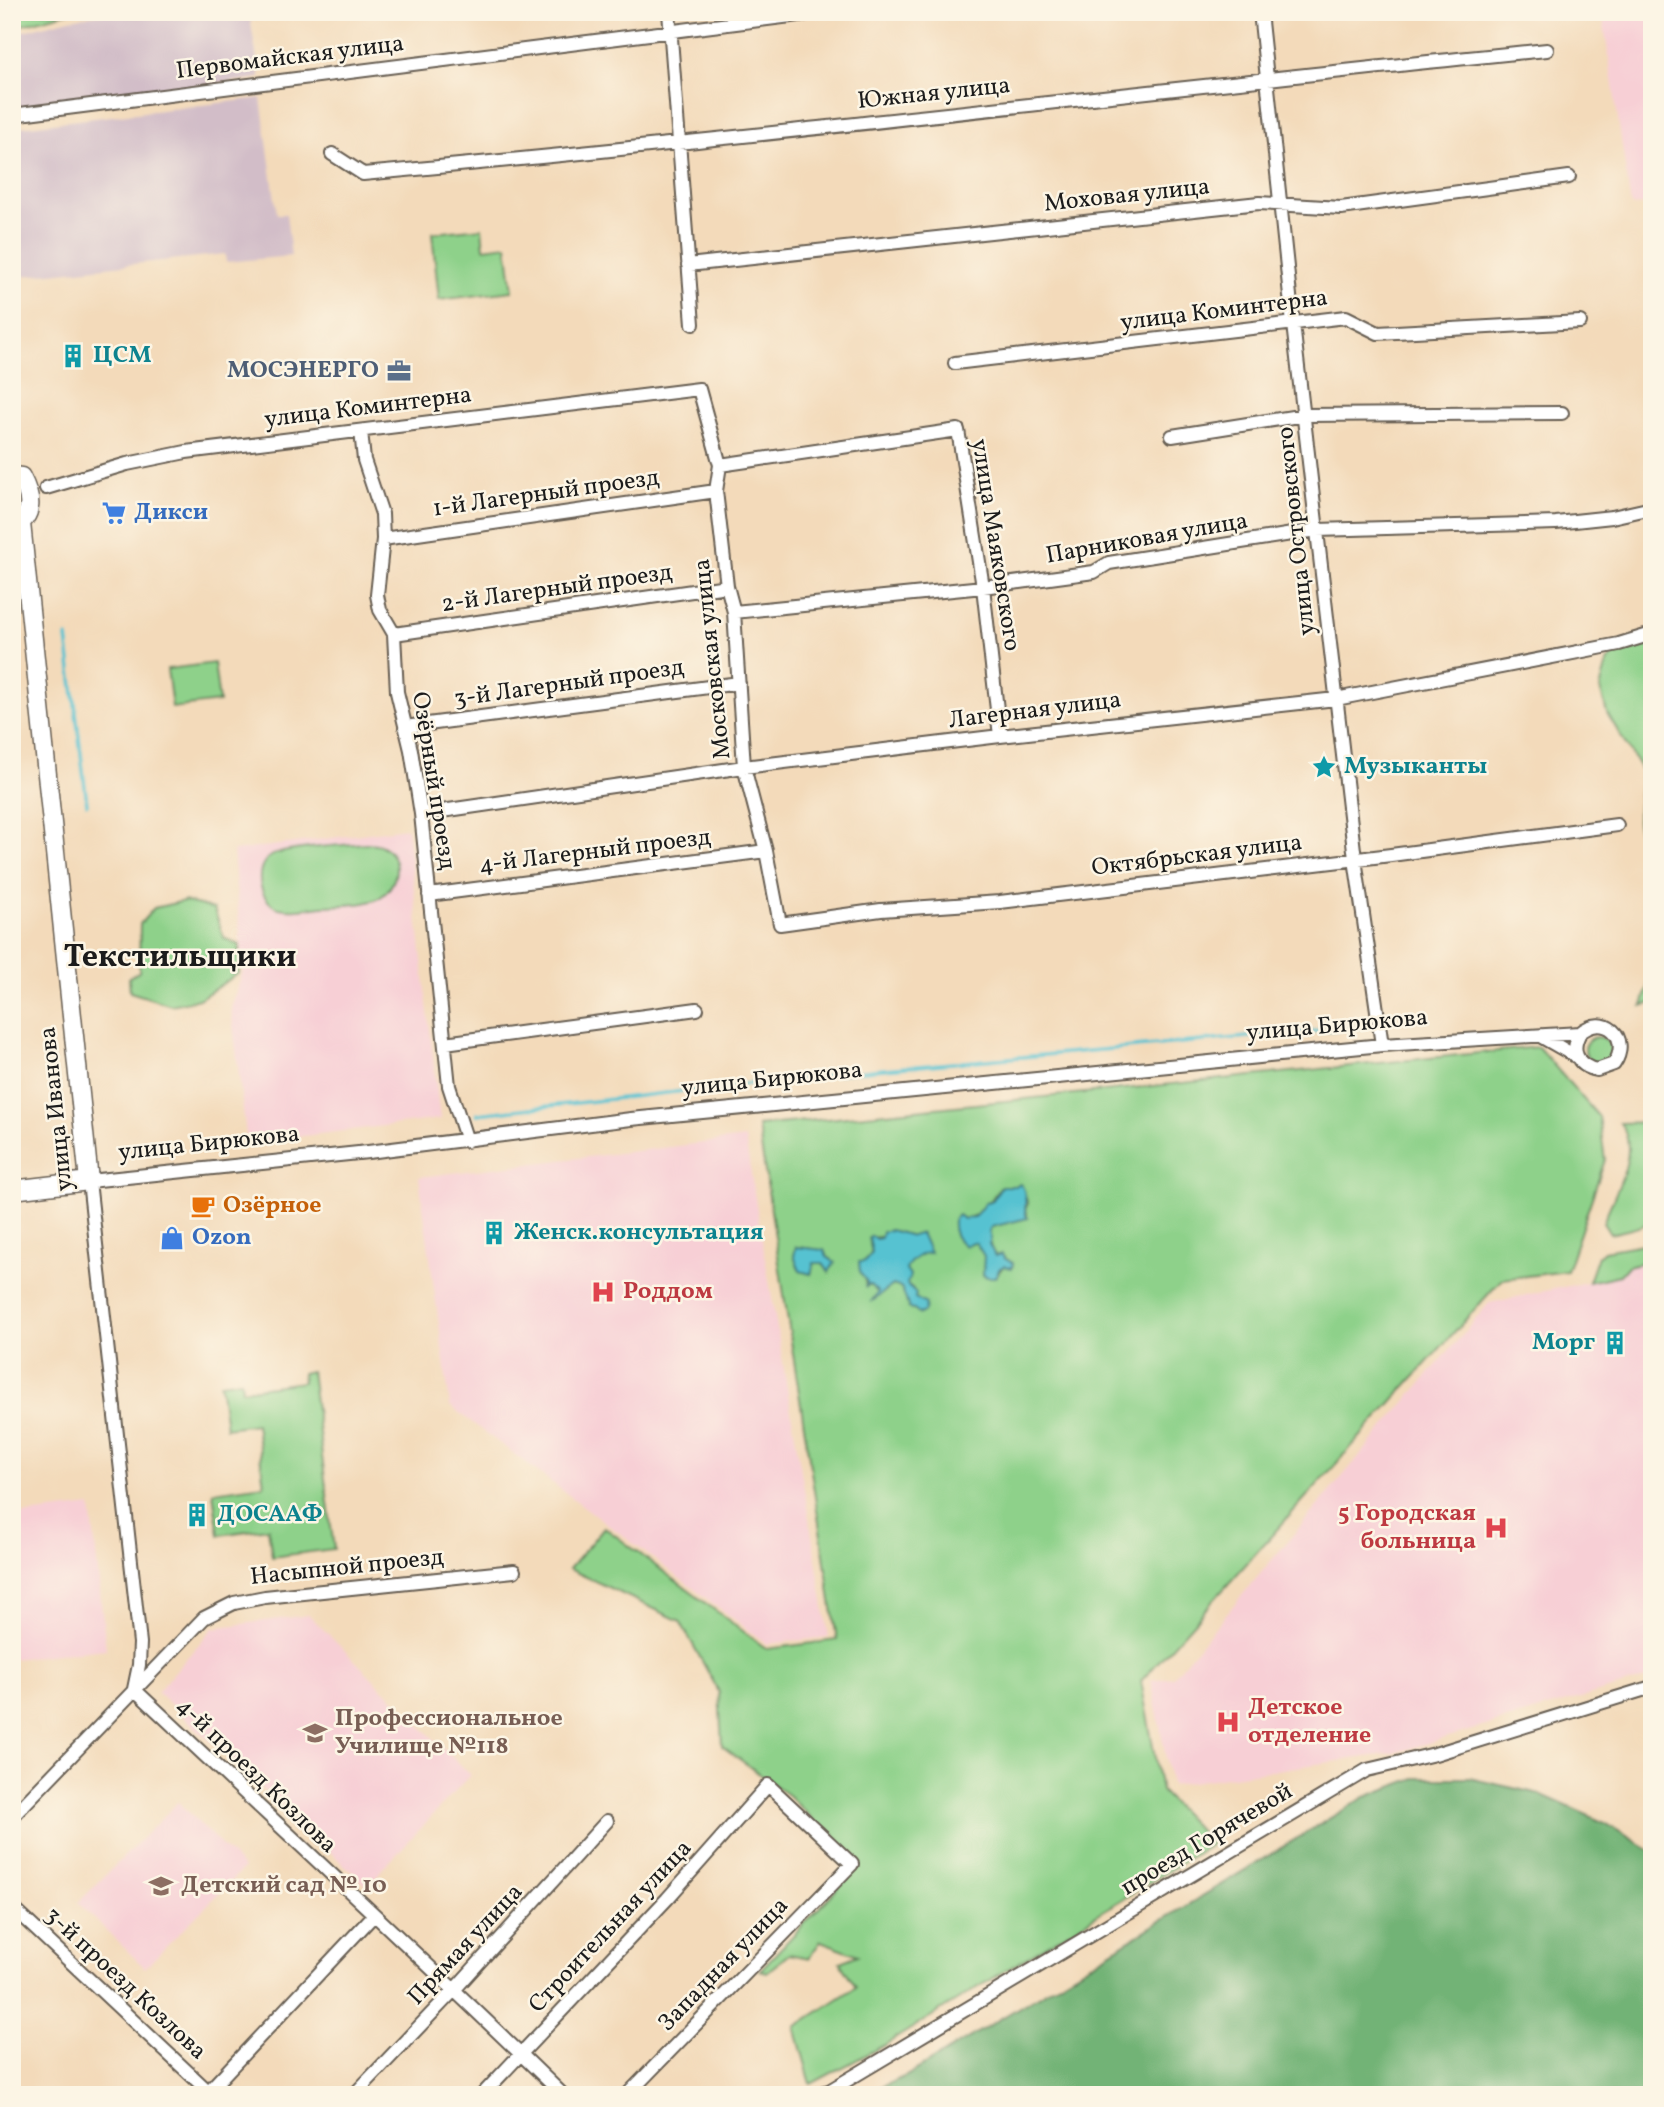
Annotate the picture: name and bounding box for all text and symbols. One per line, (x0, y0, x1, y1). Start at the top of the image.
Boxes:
street label: Первомайская улица (174, 27, 406, 89)
street label: Южная улица (856, 69, 1012, 119)
street label: Моховая улица (1042, 170, 1212, 222)
street label: улица Коминтерна (1118, 281, 1330, 341)
place label: ЦСМ (93, 339, 151, 373)
building icon: ЦСМ (59, 342, 87, 370)
place label: МОСЭНЕРГО (227, 354, 379, 388)
office icon: МОСЭНЕРГО (385, 357, 413, 385)
street label: улица Коминтерна (262, 378, 474, 438)
street label: улица Островского (1269, 425, 1325, 637)
street label: улица Маяковского (961, 436, 1029, 654)
street label: 1-й Лагерный проезд (431, 461, 662, 527)
place label: Дикси (134, 496, 208, 530)
supermarket icon: Дикси (100, 499, 128, 527)
street label: Парниковая улица (1043, 504, 1251, 574)
street label: 2-й Лагерный проезд (439, 556, 675, 622)
street label: Московская улица (686, 557, 740, 761)
street label: 3-й Лагерный проезд (452, 651, 687, 717)
street label: Лагерная улица (947, 684, 1123, 738)
street label: Озёрный проезд (402, 690, 464, 873)
place label: Музыканты (1344, 750, 1487, 784)
place icon: Музыканты (1310, 753, 1338, 781)
street label: 4-й Лагерный проезд (477, 821, 713, 883)
street label: Октябрьская улица (1090, 826, 1304, 886)
district label: Текстильщики (63, 936, 297, 980)
street label: улица Бирюкова (1245, 1001, 1429, 1051)
street label: улица Иванова (31, 1025, 83, 1193)
street label: улица Бирюкова (680, 1054, 864, 1106)
street label: улица Бирюкова (117, 1118, 301, 1170)
place label: Озёрное (223, 1189, 322, 1223)
cafe icon: Озёрное (189, 1192, 217, 1220)
place label: Женск.консультация (514, 1216, 764, 1250)
building icon: Женск.консультация (480, 1219, 508, 1247)
place label: Ozon (192, 1221, 252, 1255)
shop icon: Ozon (158, 1224, 186, 1252)
place label: Роддом (623, 1275, 713, 1309)
hospital icon: Роддом (589, 1278, 617, 1306)
place label: Морг (1532, 1326, 1595, 1360)
building icon: Морг (1601, 1329, 1629, 1357)
place label: 5 Городская больница (1338, 1497, 1476, 1559)
place label: ДОСААФ (217, 1498, 322, 1532)
building icon: ДОСААФ (183, 1501, 211, 1529)
hospital icon: 5 Городская больница (1482, 1514, 1510, 1542)
street label: Насыпной проезд (249, 1541, 446, 1595)
street label: 4-й проезд Козлова (168, 1690, 344, 1862)
place label: Детское отделение (1248, 1691, 1371, 1753)
place label: Профессиональное Училище №118 (335, 1702, 563, 1764)
hospital icon: Детское отделение (1214, 1708, 1242, 1736)
school or university icon: Профессиональное Училище №118 (301, 1719, 329, 1747)
street label: проезд Горячевой (1115, 1775, 1299, 1905)
street label: Строительная улица (522, 1833, 700, 2021)
place label: Детский сад № 10 (181, 1869, 387, 1903)
school or university icon: Детский сад № 10 (147, 1872, 175, 1900)
street label: Прямая улица (400, 1876, 532, 2014)
street label: Западная улица (651, 1890, 797, 2040)
street label: 3-й проезд Козлова (36, 1900, 214, 2068)

